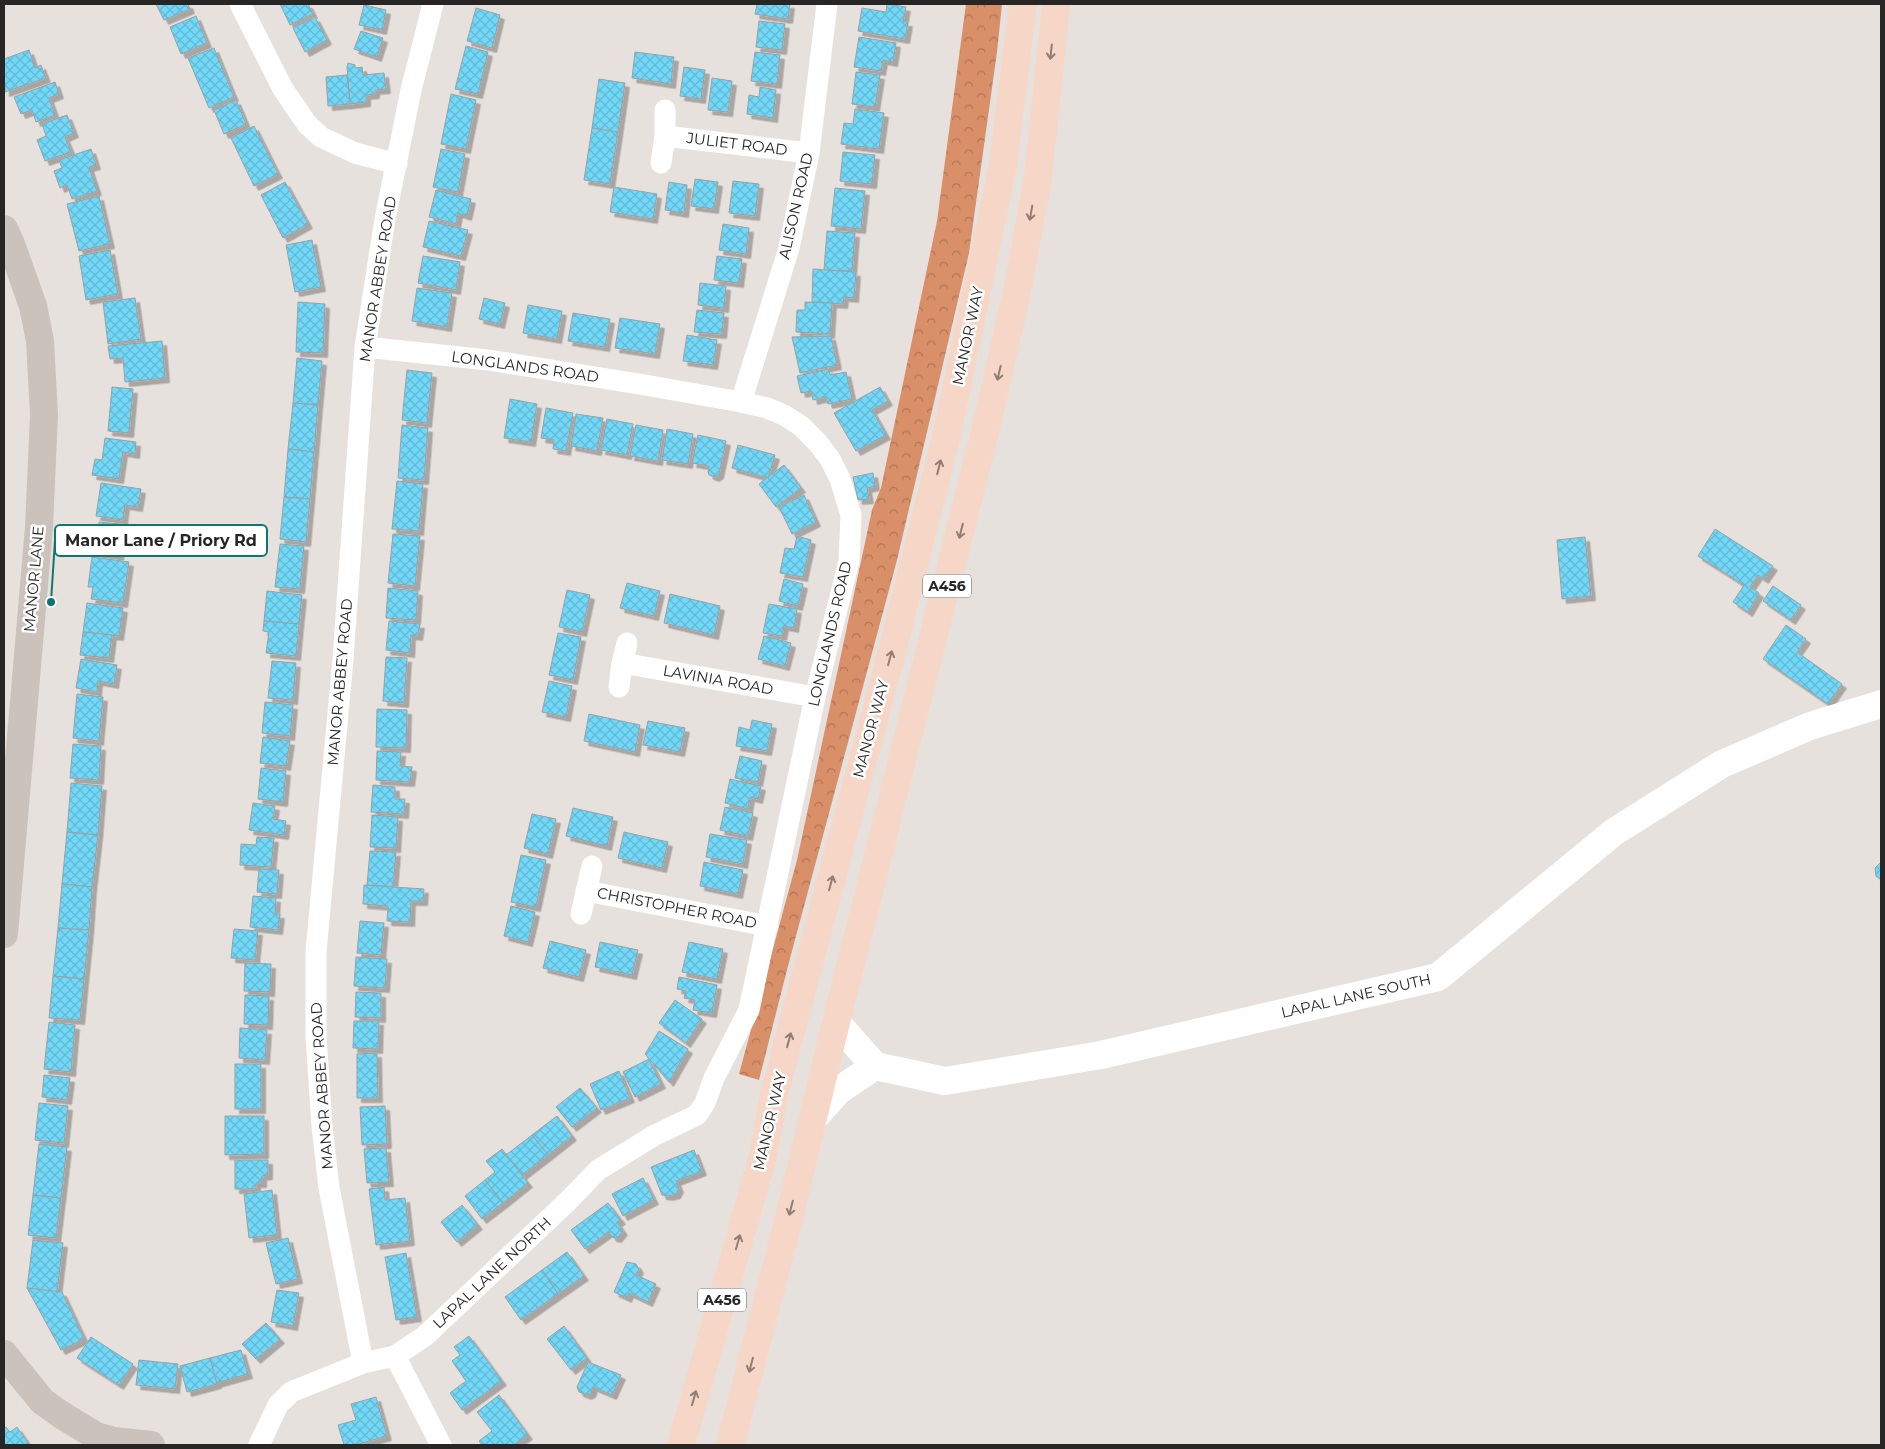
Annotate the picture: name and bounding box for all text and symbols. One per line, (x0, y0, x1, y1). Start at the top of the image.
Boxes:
one-way arrow (1046, 44, 1056, 60)
street label: JULIET ROAD (684, 128, 789, 159)
street label: ALISON ROAD (774, 151, 817, 261)
street label: MANOR ABBEY ROAD (355, 195, 400, 363)
one-way arrow (1026, 205, 1036, 221)
street label: MANOR WAY (948, 284, 987, 387)
street label: LONGLANDS ROAD (450, 347, 600, 386)
one-way arrow (994, 364, 1003, 380)
one-way arrow (935, 459, 944, 475)
one-way arrow (956, 522, 965, 538)
street label: MANOR LANE (19, 525, 48, 633)
callout: Manor Lane / Priory Rd (55, 525, 267, 556)
text: Manor Lane / Priory Rd (65, 531, 257, 550)
street label: LONGLANDS ROAD (804, 559, 856, 709)
road number: A456 (923, 574, 971, 598)
street label: MANOR ABBEY ROAD (323, 598, 356, 766)
one-way arrow (886, 651, 895, 667)
street label: LAVINIA ROAD (661, 660, 775, 699)
street label: MANOR WAY (848, 677, 893, 780)
one-way arrow (826, 875, 836, 891)
street label: CHRISTOPHER ROAD (596, 883, 759, 932)
street label: LAPAL LANE SOUTH (1279, 969, 1433, 1022)
street label: MANOR ABBEY ROAD (306, 1002, 337, 1170)
one-way arrow (785, 1032, 794, 1048)
street label: MANOR WAY (749, 1069, 790, 1172)
one-way arrow (786, 1200, 795, 1216)
street label: LAPAL LANE NORTH (428, 1213, 555, 1333)
one-way arrow (734, 1234, 744, 1250)
road number: A456 (698, 1288, 746, 1312)
one-way arrow (745, 1357, 755, 1373)
one-way arrow (689, 1391, 699, 1407)

